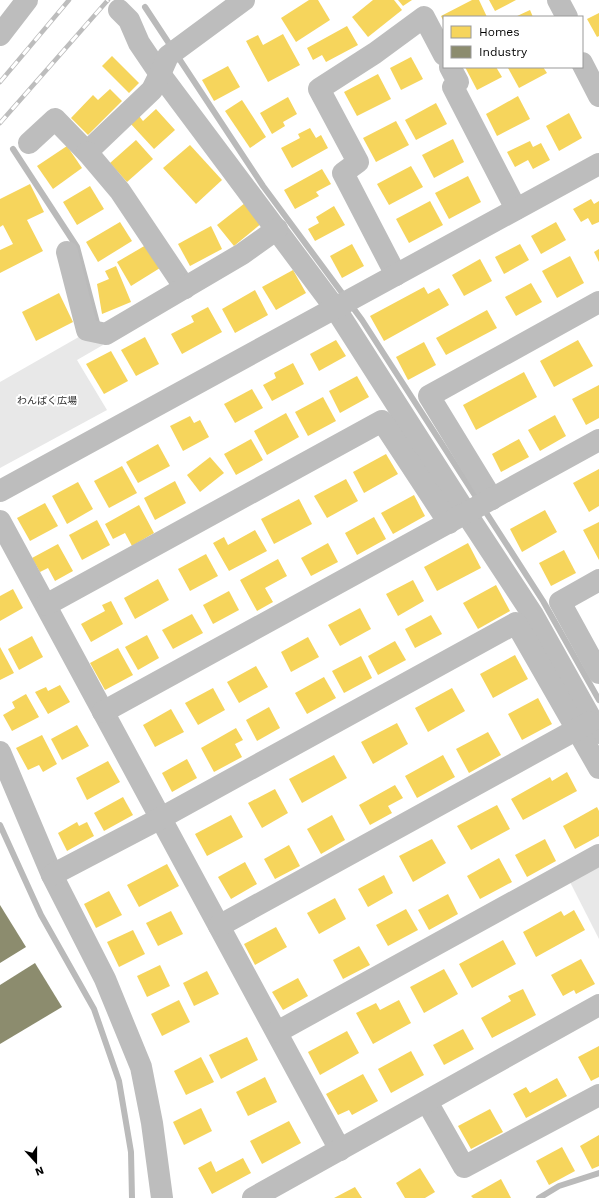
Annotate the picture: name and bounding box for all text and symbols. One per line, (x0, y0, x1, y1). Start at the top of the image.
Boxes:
legend (443, 16, 583, 68)
text: Homes (479, 25, 520, 39)
text: Industry (479, 45, 528, 59)
park label: わんぱく広場 (17, 395, 77, 406)
north arrow (16, 1142, 56, 1182)
text: N (33, 1163, 46, 1178)

